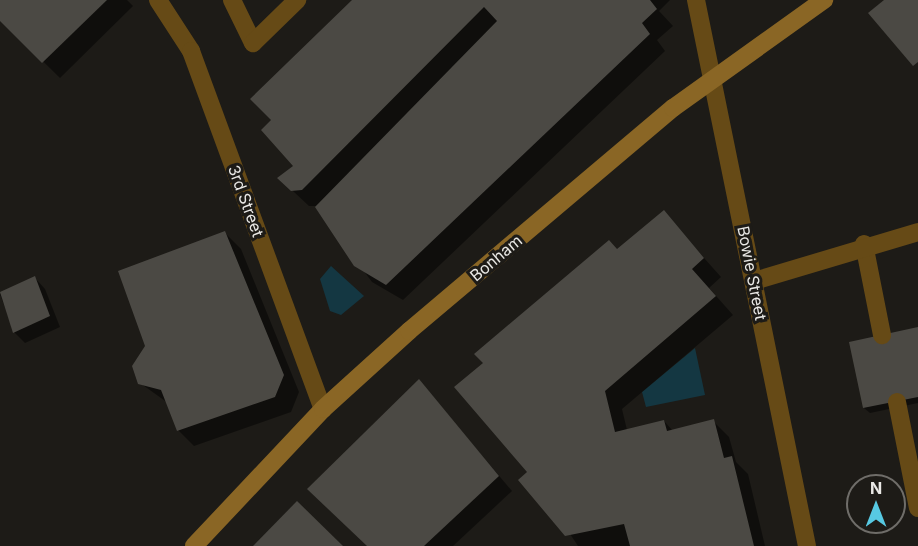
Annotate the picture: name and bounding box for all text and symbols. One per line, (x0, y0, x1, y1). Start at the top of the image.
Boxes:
street label: 3rd Street (224, 162, 268, 240)
street label: Bowie Street (733, 224, 771, 322)
street label: Bonham (466, 231, 526, 285)
north arrow (846, 474, 906, 534)
text: N (870, 478, 882, 498)

